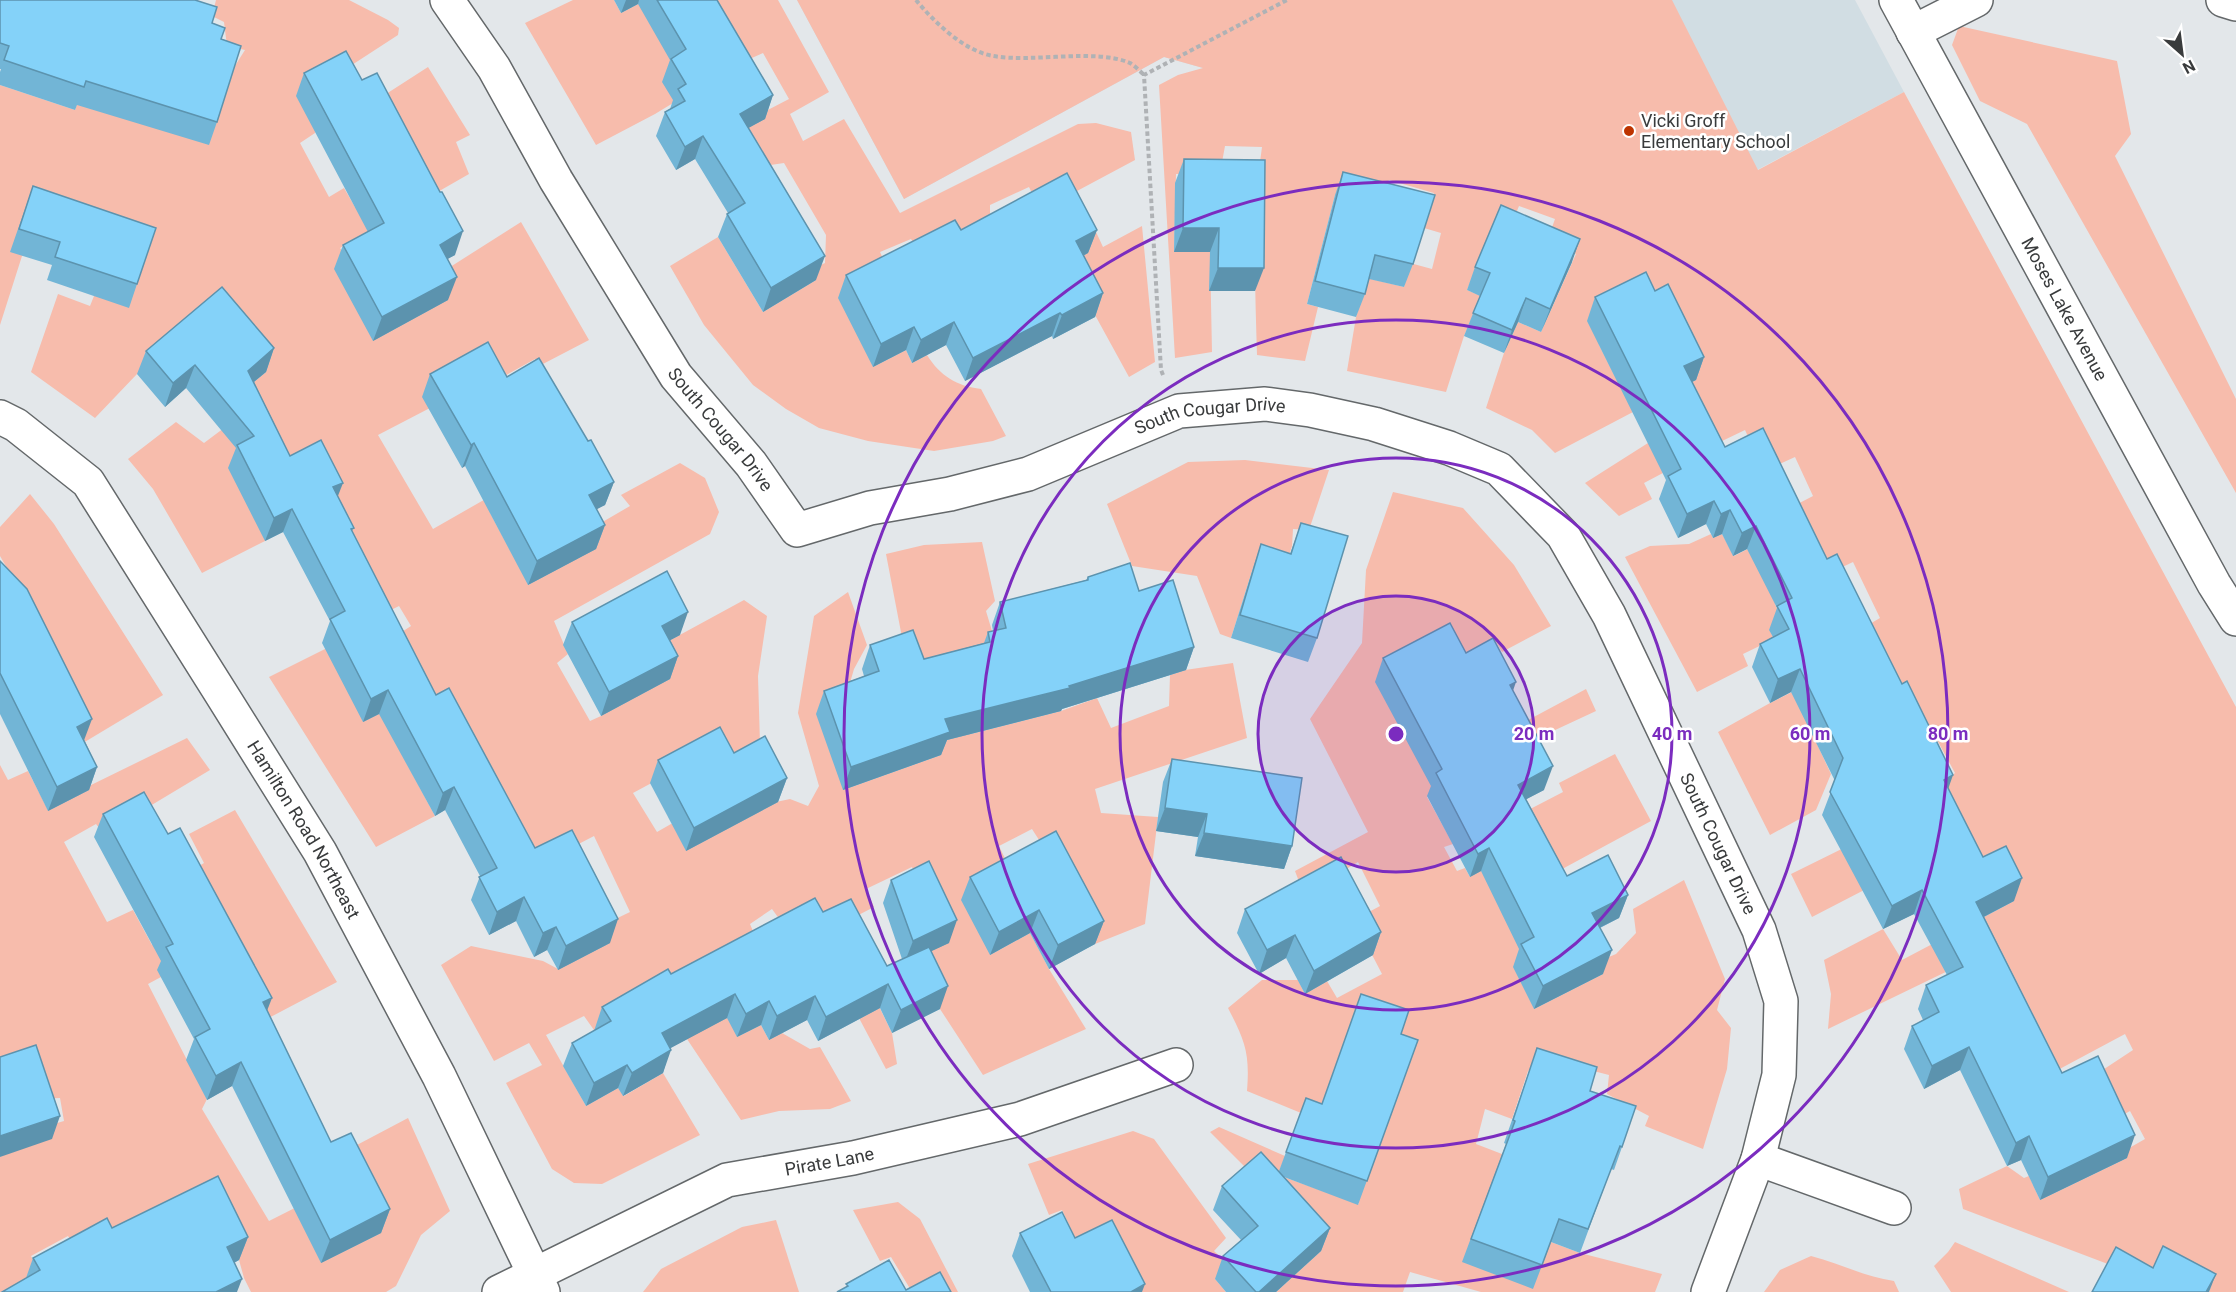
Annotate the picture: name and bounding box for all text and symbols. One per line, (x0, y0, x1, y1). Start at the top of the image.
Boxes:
north arrow (2152, 24, 2212, 84)
text: N (2179, 56, 2198, 78)
place label: Vicki Groff Elementary School (1641, 110, 1790, 152)
marker: Vicki Groff Elementary School (1622, 124, 1636, 138)
street label: Moses Lake Avenue (2017, 234, 2112, 384)
street label: South Cougar Drive (664, 364, 778, 495)
street label: South Cougar Drive (1131, 393, 1287, 438)
text: 20 m (1514, 723, 1554, 744)
text: 40 m (1652, 723, 1692, 744)
text: 60 m (1790, 723, 1830, 744)
text: 80 m (1928, 723, 1968, 744)
centre of rings (1386, 724, 1406, 744)
street label: Hamilton Road Northeast (243, 737, 365, 922)
street label: South Cougar Drive (1676, 770, 1761, 918)
street label: Pirate Lane (783, 1142, 876, 1180)

